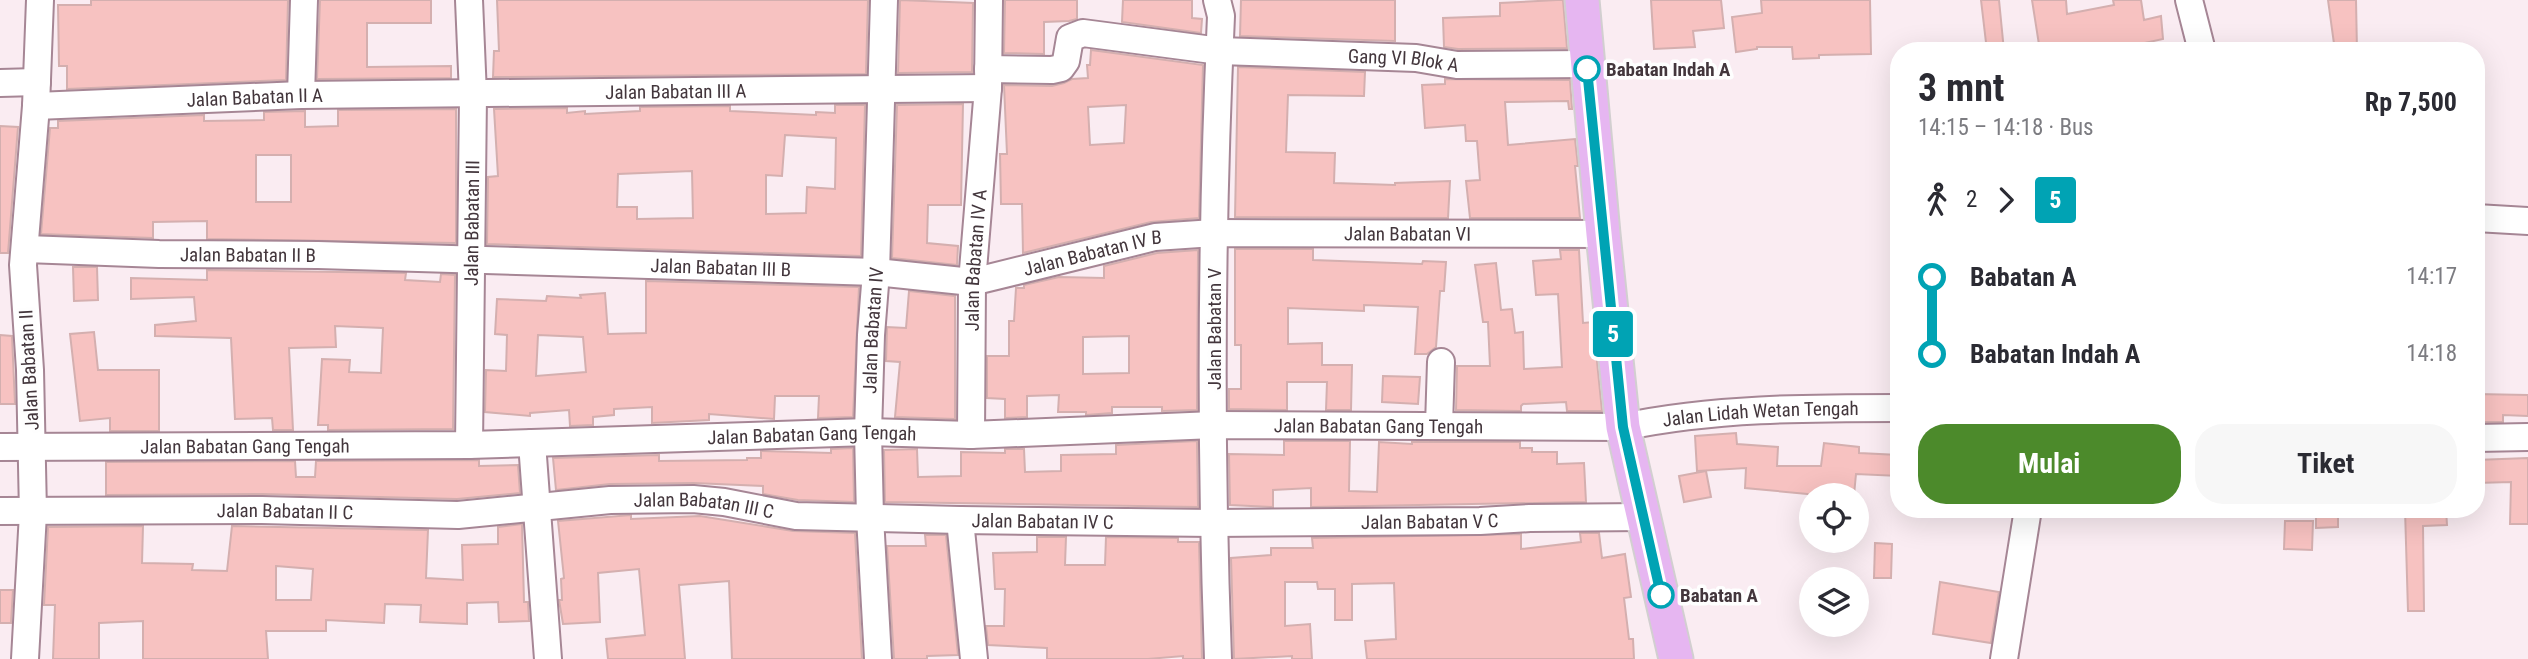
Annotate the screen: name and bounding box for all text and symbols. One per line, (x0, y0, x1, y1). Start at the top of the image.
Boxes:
street label: Gang VI Blok A (1348, 44, 1461, 77)
marker: Babatan Indah A (1574, 56, 1600, 82)
place label: Babatan Indah A (1606, 58, 1731, 81)
text: 3 mnt (1918, 66, 2005, 110)
street label: Jalan Babatan III A (605, 79, 747, 103)
street label: Jalan Babatan II A (186, 83, 323, 111)
text: Rp 7,500 (2365, 87, 2457, 117)
text: 14:15 – 14:18 · Bus (1918, 114, 2094, 141)
street label: Jalan Babatan III (459, 160, 484, 286)
icon: walk (1918, 181, 1956, 219)
icon: forward (1987, 181, 2025, 219)
text: 2 (1966, 186, 1977, 213)
text: 5 (2049, 186, 2062, 214)
street label: Jalan Babatan IV A (960, 188, 991, 331)
street label: Jalan Babatan VI (1344, 222, 1471, 245)
street label: Jalan Babatan IV B (1021, 225, 1162, 280)
street label: Jalan Babatan II B (180, 243, 316, 266)
street label: Jalan Babatan III B (650, 254, 791, 281)
text: Babatan A (1970, 262, 2077, 292)
text: 14:17 (2406, 263, 2457, 290)
street label: Jalan Babatan IV (858, 266, 888, 394)
street label: Jalan Babatan V (1203, 268, 1226, 390)
street label: Jalan Babatan II (14, 309, 44, 431)
line badge: 5 (1590, 311, 1636, 357)
text: 5 (1607, 320, 1619, 348)
text: Babatan Indah A (1970, 339, 2140, 369)
text: 14:18 (2406, 340, 2457, 367)
street label: Jalan Lidah Wetan Tengah (1661, 397, 1859, 431)
street label: Jalan Babatan Gang Tengah (1274, 414, 1483, 438)
street label: Jalan Babatan Gang Tengah (707, 420, 917, 449)
button: Mulai (1918, 424, 2181, 504)
button: Tiket (2195, 424, 2457, 504)
street label: Jalan Babatan Gang Tengah (140, 434, 350, 458)
map controls (1799, 483, 1869, 637)
button: locate (1799, 483, 1869, 553)
street label: Jalan Babatan III C (634, 487, 776, 523)
street label: Jalan Babatan II C (217, 498, 353, 524)
street label: Jalan Babatan V C (1361, 508, 1499, 533)
street label: Jalan Babatan IV C (971, 509, 1114, 533)
button: layers (1799, 567, 1869, 637)
marker: Babatan A (1648, 582, 1674, 608)
place label: Babatan A (1680, 584, 1758, 607)

